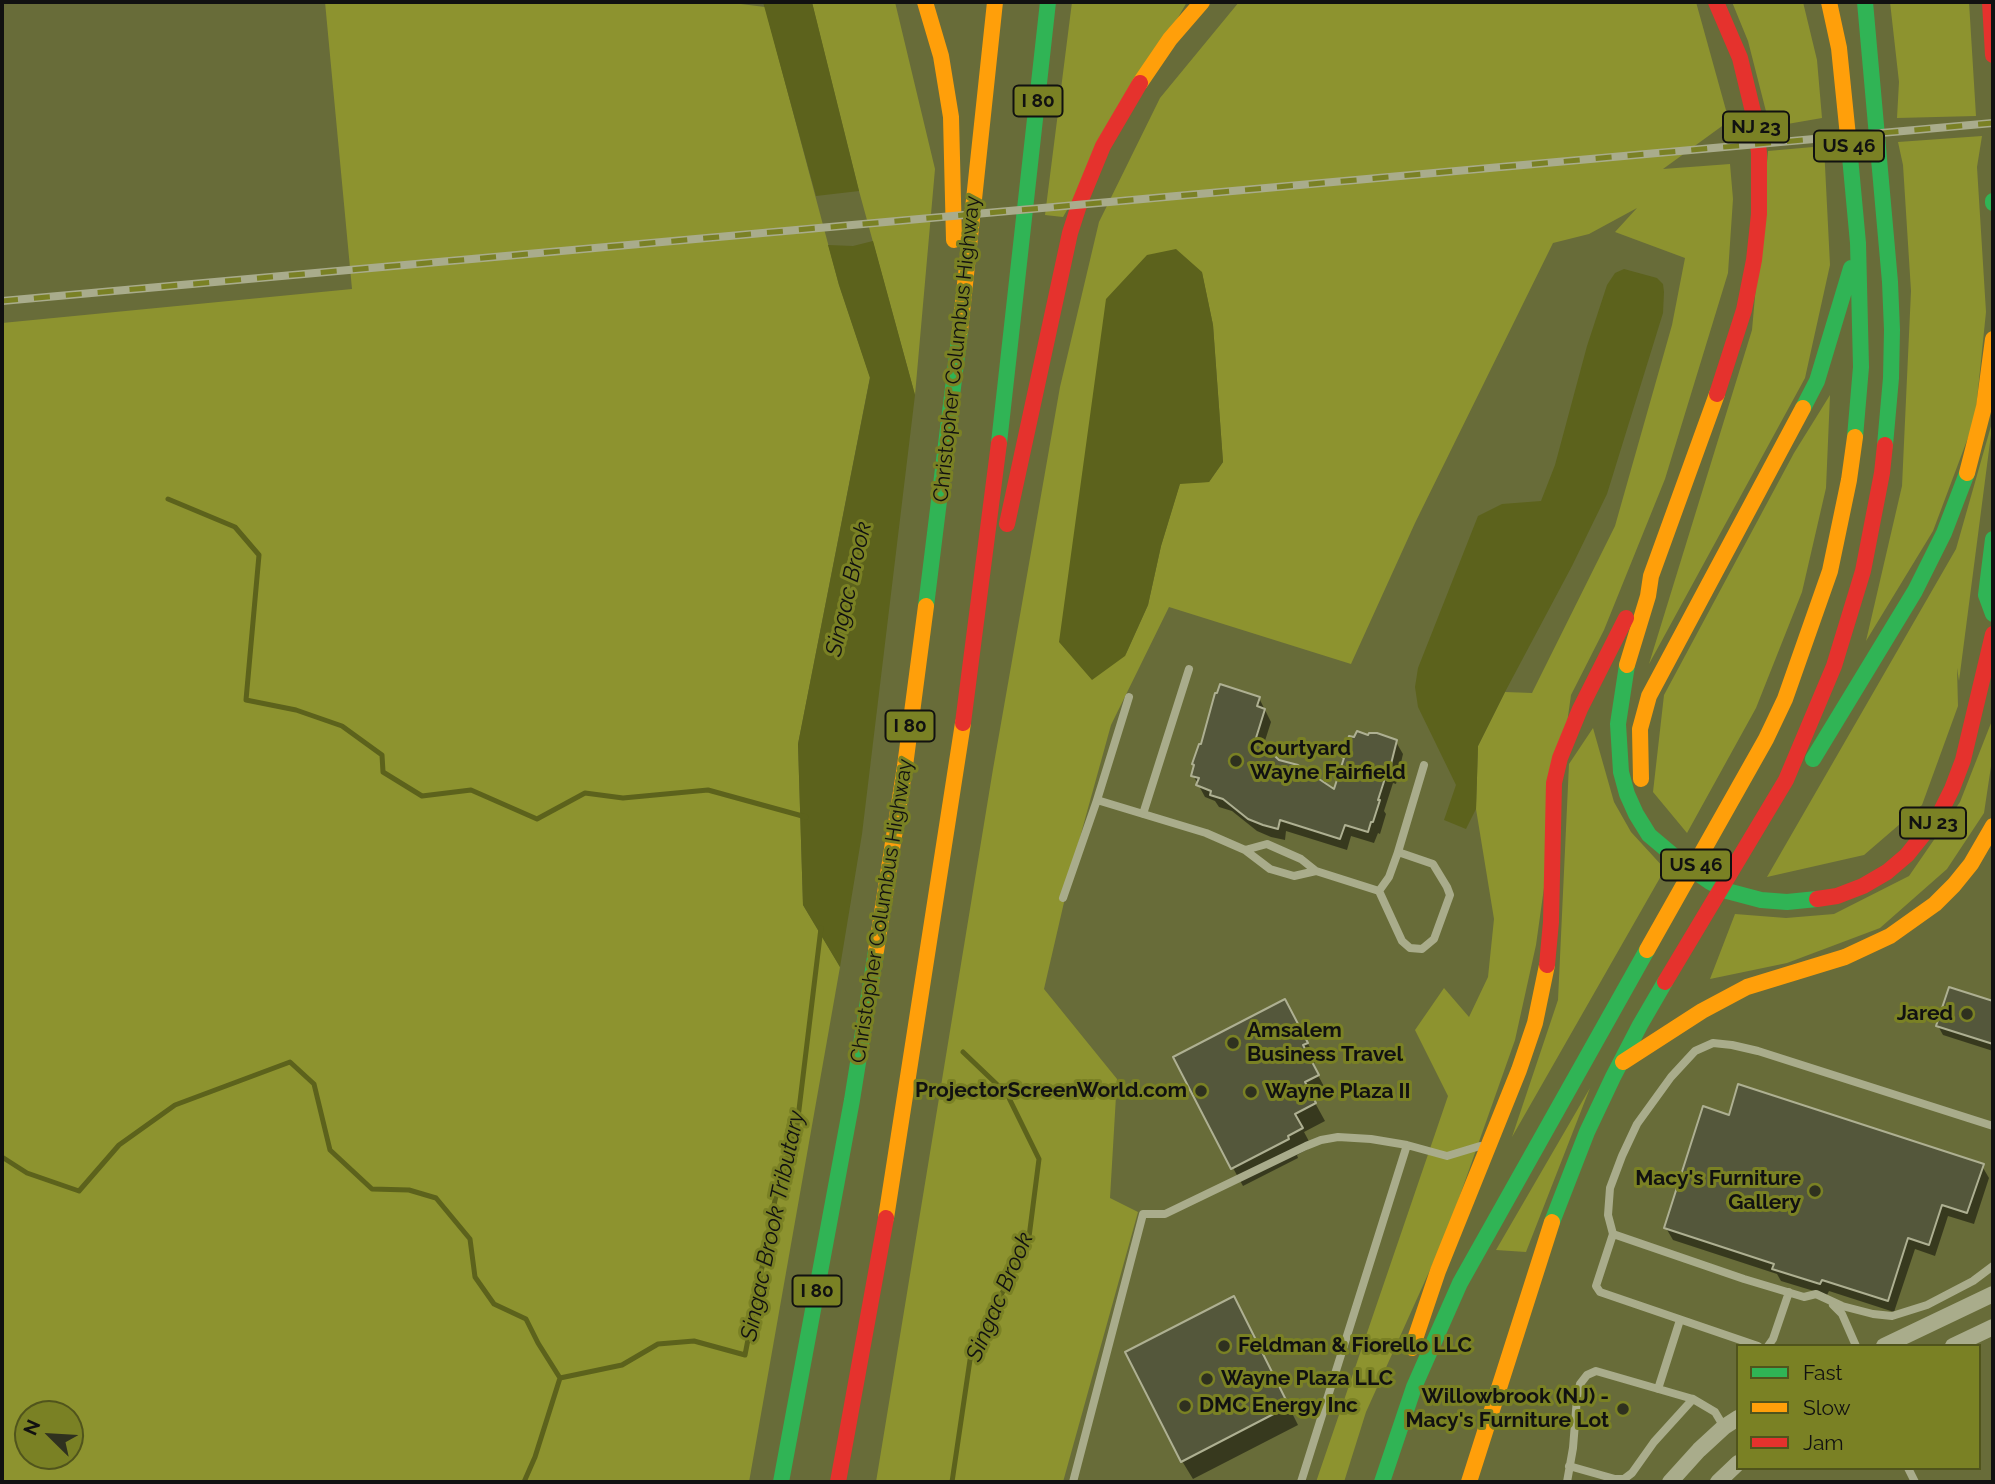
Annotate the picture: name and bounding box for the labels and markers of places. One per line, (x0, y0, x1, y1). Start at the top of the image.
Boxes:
place label: Courtyard Wayne Fairfield (1250, 736, 1406, 786)
marker: Courtyard Wayne Fairfield (1228, 753, 1244, 769)
place label: Jared (1897, 1001, 1953, 1027)
marker: Jared (1959, 1006, 1975, 1022)
place label: Amsalem Business Travel (1247, 1018, 1403, 1068)
marker: Amsalem Business Travel (1225, 1035, 1241, 1051)
place label: ProjectorScreenWorld.com (915, 1078, 1187, 1104)
place label: Wayne Plaza II (1265, 1079, 1411, 1105)
marker: ProjectorScreenWorld.com (1193, 1083, 1209, 1099)
marker: Wayne Plaza II (1243, 1084, 1259, 1100)
place label: Macy's Furniture Gallery (1635, 1166, 1801, 1216)
marker: Macy's Furniture Gallery (1807, 1183, 1823, 1199)
place label: Feldman & Fiorello LLC (1238, 1333, 1472, 1359)
marker: Feldman & Fiorello LLC (1216, 1338, 1232, 1354)
place label: Wayne Plaza LLC (1221, 1366, 1393, 1392)
marker: Wayne Plaza LLC (1199, 1371, 1215, 1387)
place label: Willowbrook (NJ) - Macy's Furniture Lot (1405, 1384, 1609, 1434)
place label: DMC Energy Inc (1199, 1393, 1358, 1419)
marker: DMC Energy Inc (1177, 1398, 1193, 1414)
marker: Willowbrook (NJ) - Macy's Furniture Lot (1615, 1401, 1631, 1417)

